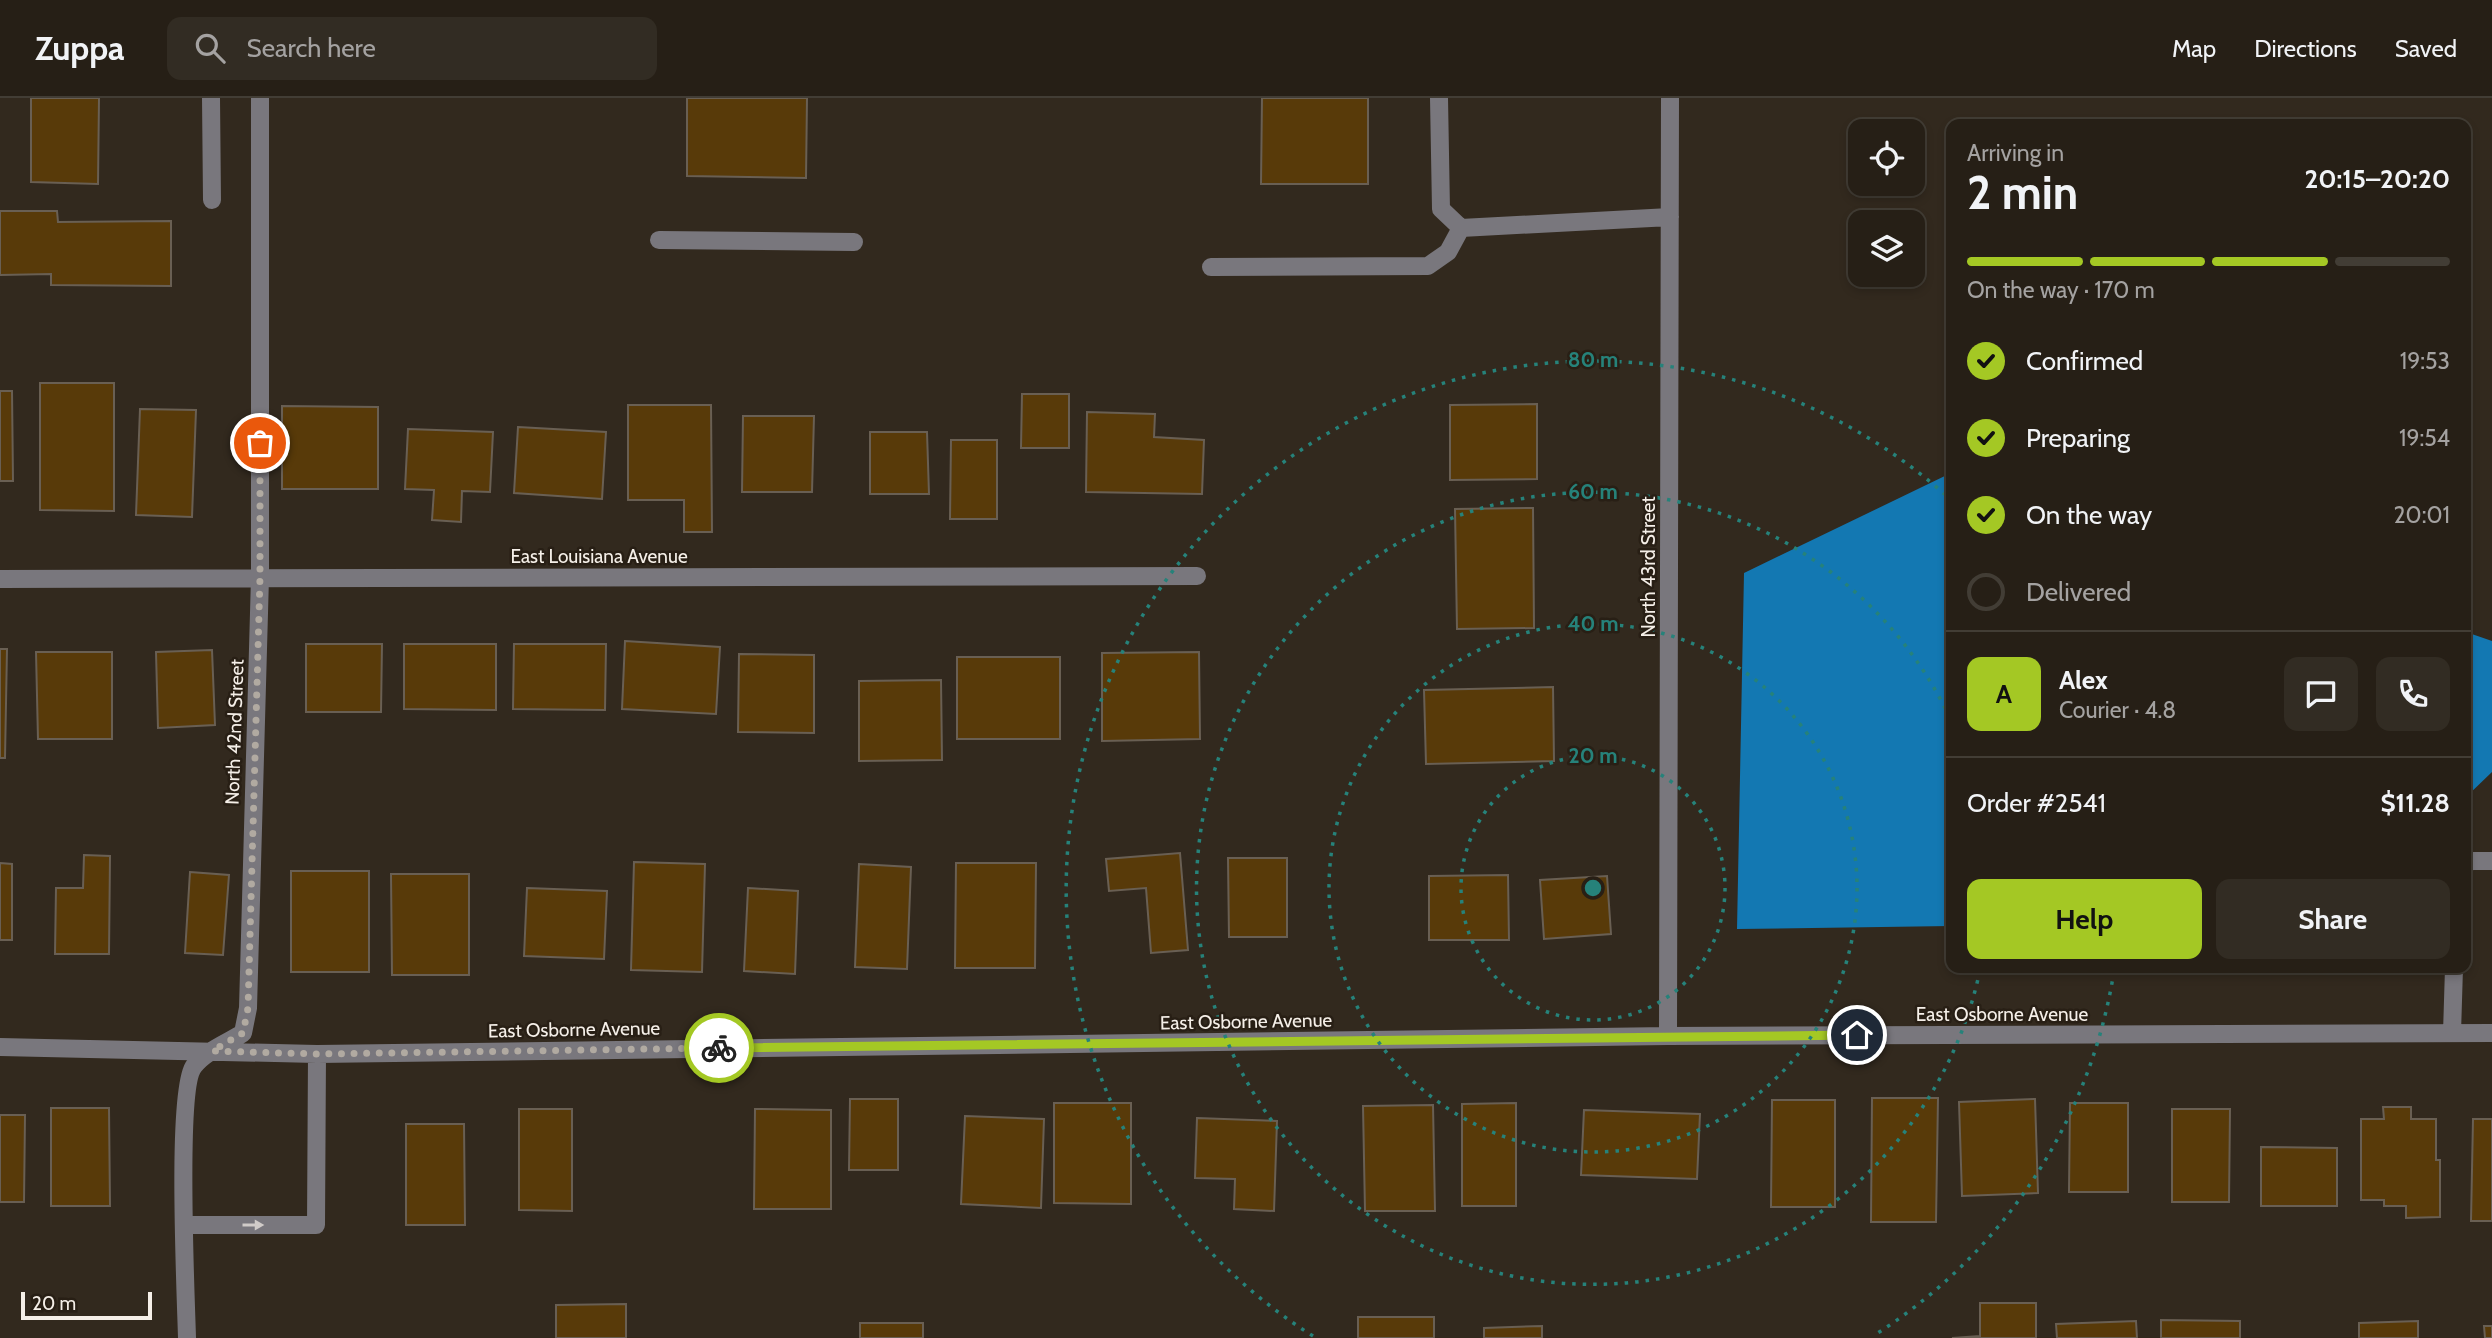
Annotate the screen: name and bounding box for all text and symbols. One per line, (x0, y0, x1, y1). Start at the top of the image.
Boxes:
search box (167, 17, 657, 80)
text: Zuppa (35, 28, 125, 68)
icon: search (191, 29, 229, 67)
text: Search here (247, 32, 376, 64)
text: Map (2172, 34, 2216, 63)
text: Directions (2254, 34, 2357, 63)
text: Saved (2395, 34, 2457, 63)
map controls (1848, 119, 1925, 287)
button: locate (1848, 119, 1925, 196)
text: Arriving in (1967, 139, 2064, 167)
text: 20:15–20:20 (2304, 163, 2450, 195)
text: 2 min (1967, 165, 2078, 221)
button: layers (1848, 210, 1925, 287)
text: On the way · 170 m (1967, 276, 2155, 304)
icon: check (1967, 342, 2005, 380)
text: Confirmed (2026, 345, 2143, 377)
text: 80 m (1568, 347, 1618, 372)
text: 19:53 (2400, 347, 2450, 375)
pin (230, 413, 290, 473)
icon: check (1967, 419, 2005, 457)
text: Preparing (2026, 422, 2130, 454)
icon: bag (241, 424, 279, 462)
text: 19:54 (2399, 424, 2450, 452)
text: 60 m (1568, 479, 1618, 504)
street label: North 43rd Street (1637, 496, 1660, 638)
icon: check (1967, 496, 2005, 534)
text: On the way (2026, 499, 2152, 531)
text: 20:01 (2394, 501, 2450, 529)
street label: East Louisiana Avenue (510, 545, 688, 568)
text: Delivered (2026, 576, 2131, 608)
text: 40 m (1568, 611, 1618, 636)
button: chat (2284, 657, 2358, 731)
button: phone (2376, 657, 2450, 731)
street label: North 42nd Street (220, 658, 249, 805)
text: Alex (2059, 664, 2108, 696)
text: A (1996, 678, 2012, 710)
text: Courier · 4.8 (2059, 696, 2176, 724)
text: 20 m (1569, 743, 1617, 768)
text: Order #2541 (1967, 787, 2106, 819)
text: $11.28 (2381, 787, 2450, 819)
centre of rings (1581, 876, 1605, 900)
button: Help (1967, 879, 2202, 959)
button: Share (2216, 879, 2450, 959)
street label: East Osborne Avenue (1916, 1003, 2088, 1026)
pin (1827, 1005, 1887, 1065)
street label: East Osborne Avenue (1160, 1008, 1333, 1035)
courier (684, 1013, 754, 1083)
street label: East Osborne Avenue (488, 1016, 661, 1043)
icon: home (1838, 1016, 1876, 1054)
icon: bike (700, 1029, 738, 1067)
one-way arrow (242, 1219, 264, 1231)
scale bar (21, 1289, 152, 1321)
text: 20 m (32, 1292, 76, 1315)

